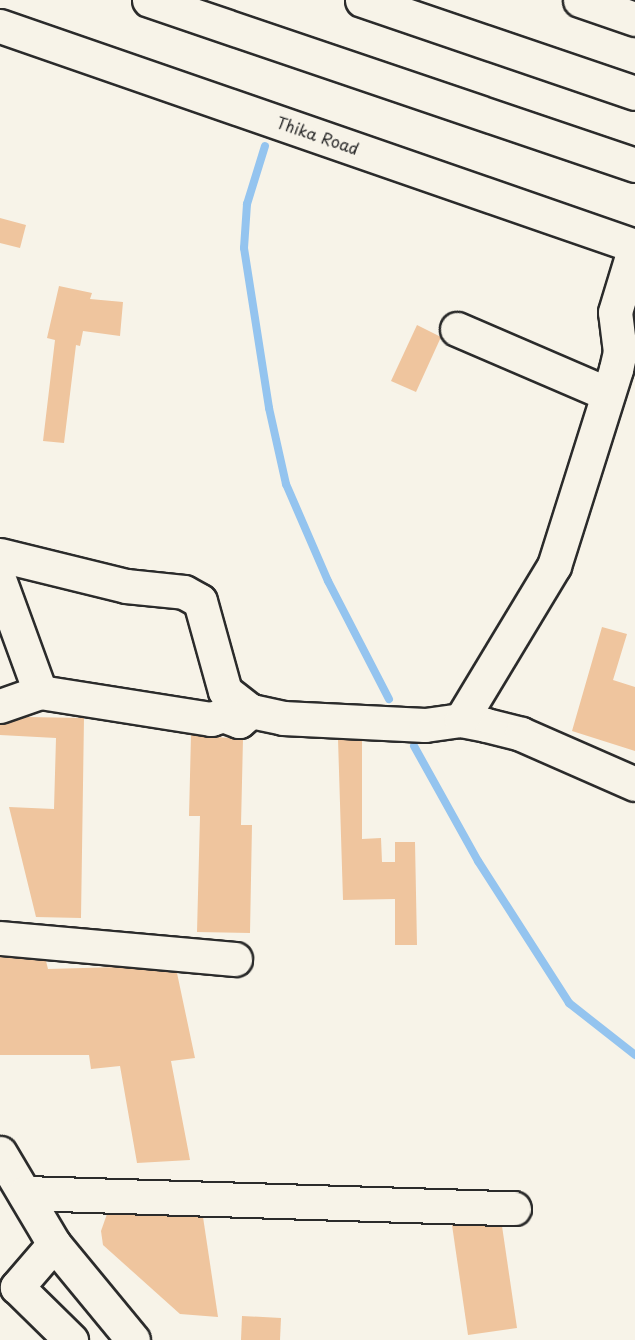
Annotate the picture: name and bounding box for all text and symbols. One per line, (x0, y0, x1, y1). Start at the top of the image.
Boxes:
street label: Thika Road (274, 112, 362, 158)

